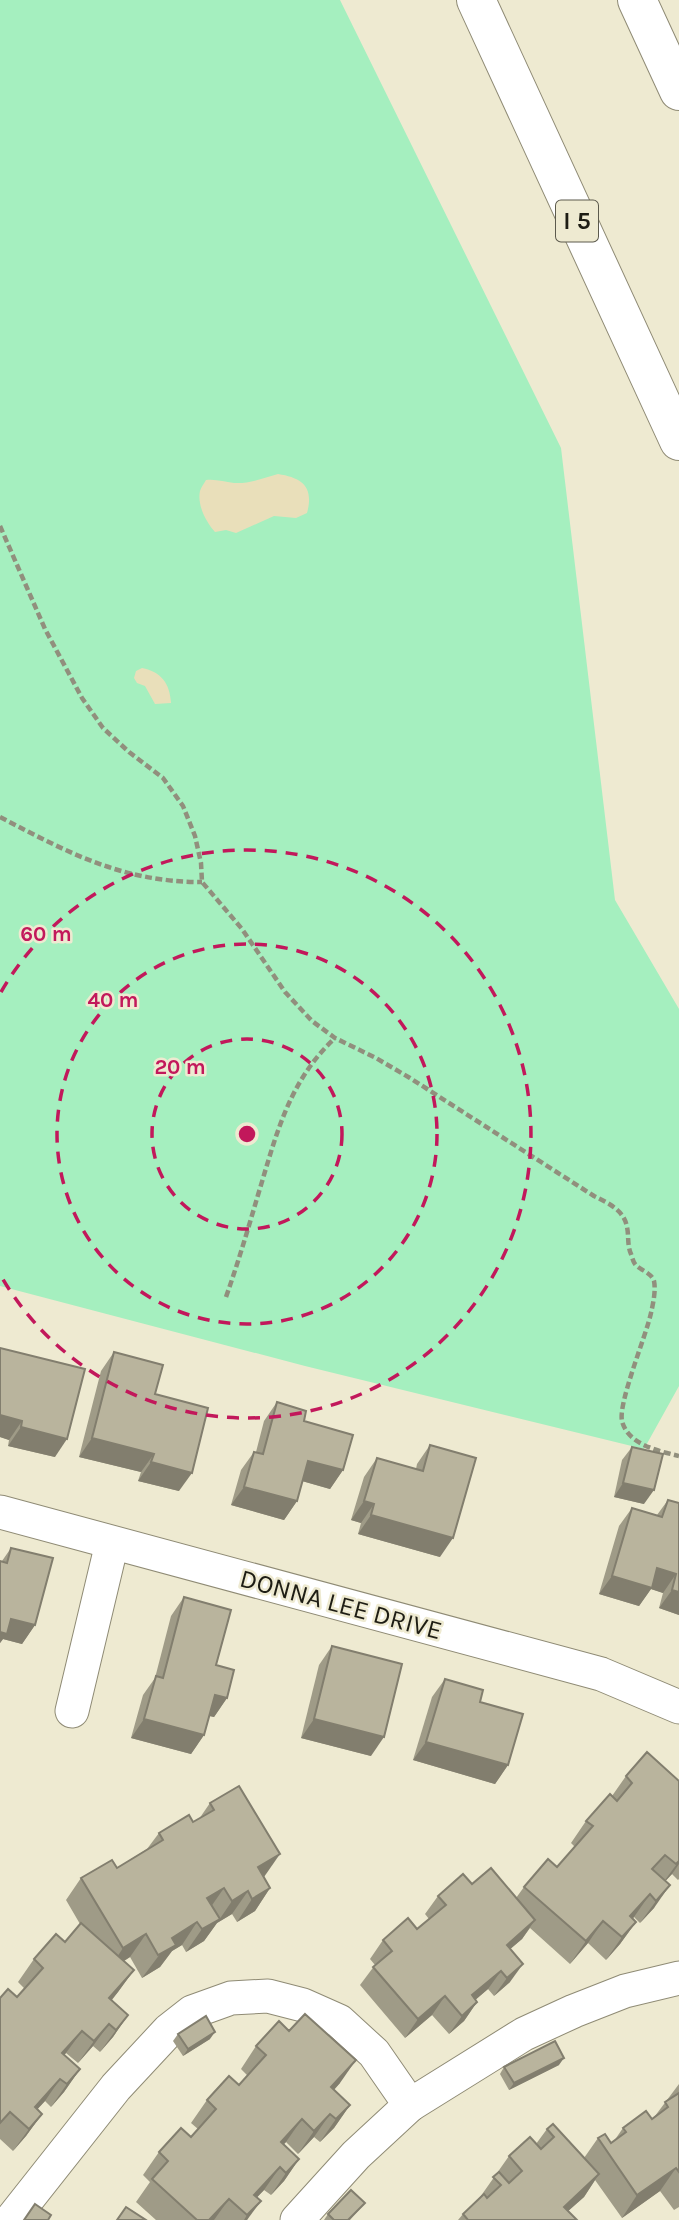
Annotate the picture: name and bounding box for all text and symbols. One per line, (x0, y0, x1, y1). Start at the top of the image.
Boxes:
road number: I 5 (556, 201, 598, 242)
text: 60 m (20, 922, 72, 946)
text: 40 m (87, 988, 139, 1012)
text: 20 m (154, 1055, 206, 1079)
centre of rings (235, 1122, 259, 1146)
street label: DONNA LEE DRIVE (237, 1563, 445, 1646)

